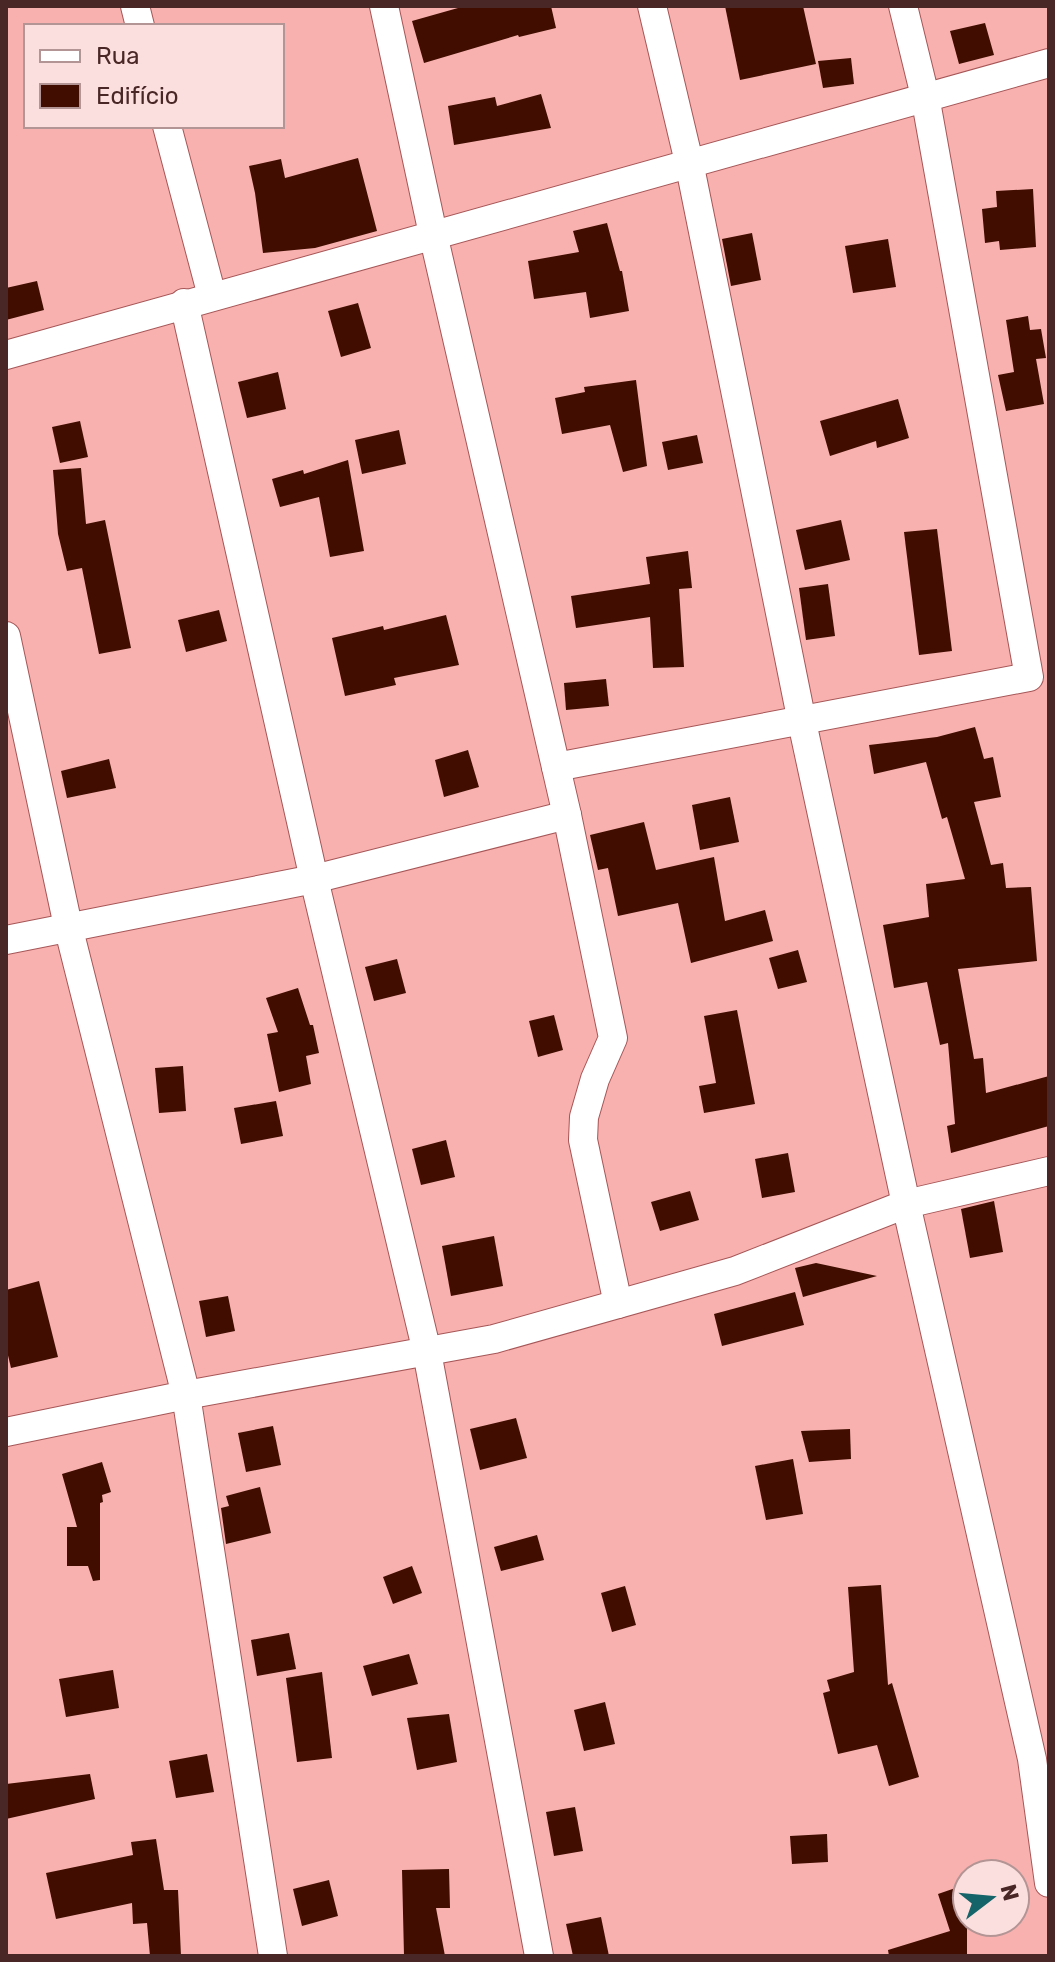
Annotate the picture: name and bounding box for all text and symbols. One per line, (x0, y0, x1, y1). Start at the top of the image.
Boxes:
legend (24, 24, 284, 128)
text: Rua (96, 42, 139, 70)
text: Edifício (96, 82, 179, 110)
north arrow (951, 1858, 1031, 1938)
text: N (995, 1881, 1025, 1904)

